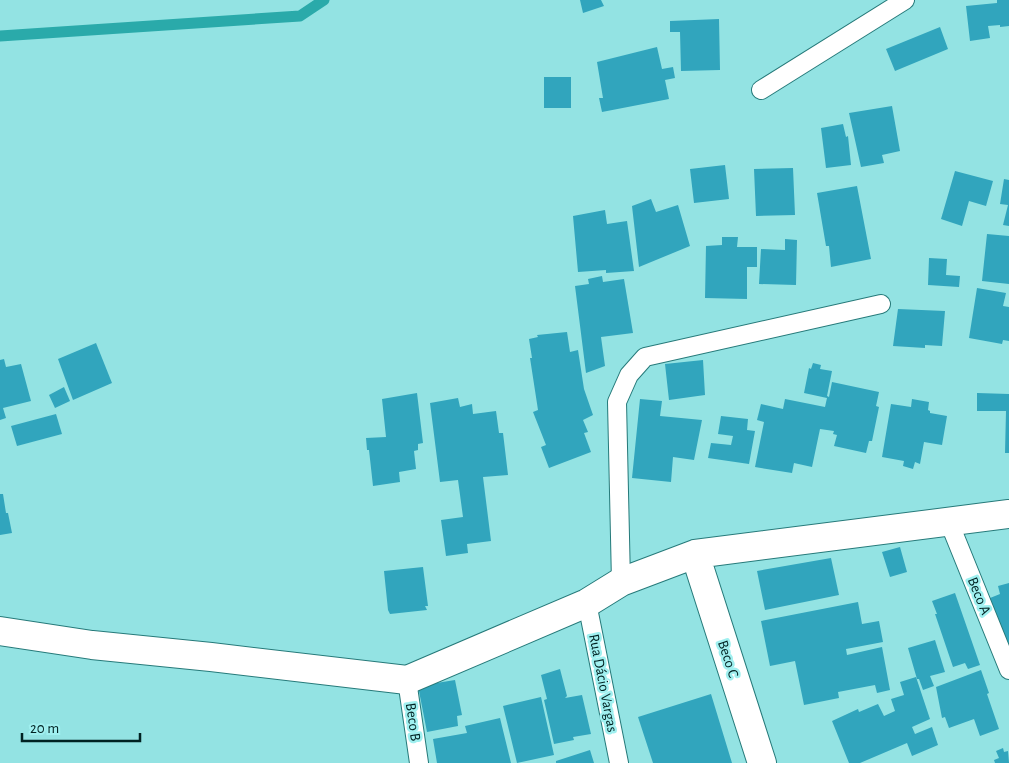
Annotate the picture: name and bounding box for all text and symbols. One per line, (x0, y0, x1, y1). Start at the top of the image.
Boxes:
street label: Beco A (965, 575, 993, 617)
street label: Rua Dácio Vargas (586, 633, 620, 733)
street label: Beco C (715, 638, 741, 680)
street label: Beco B (403, 702, 423, 742)
scale bar (22, 710, 140, 742)
text: 20 m (30, 721, 59, 736)

